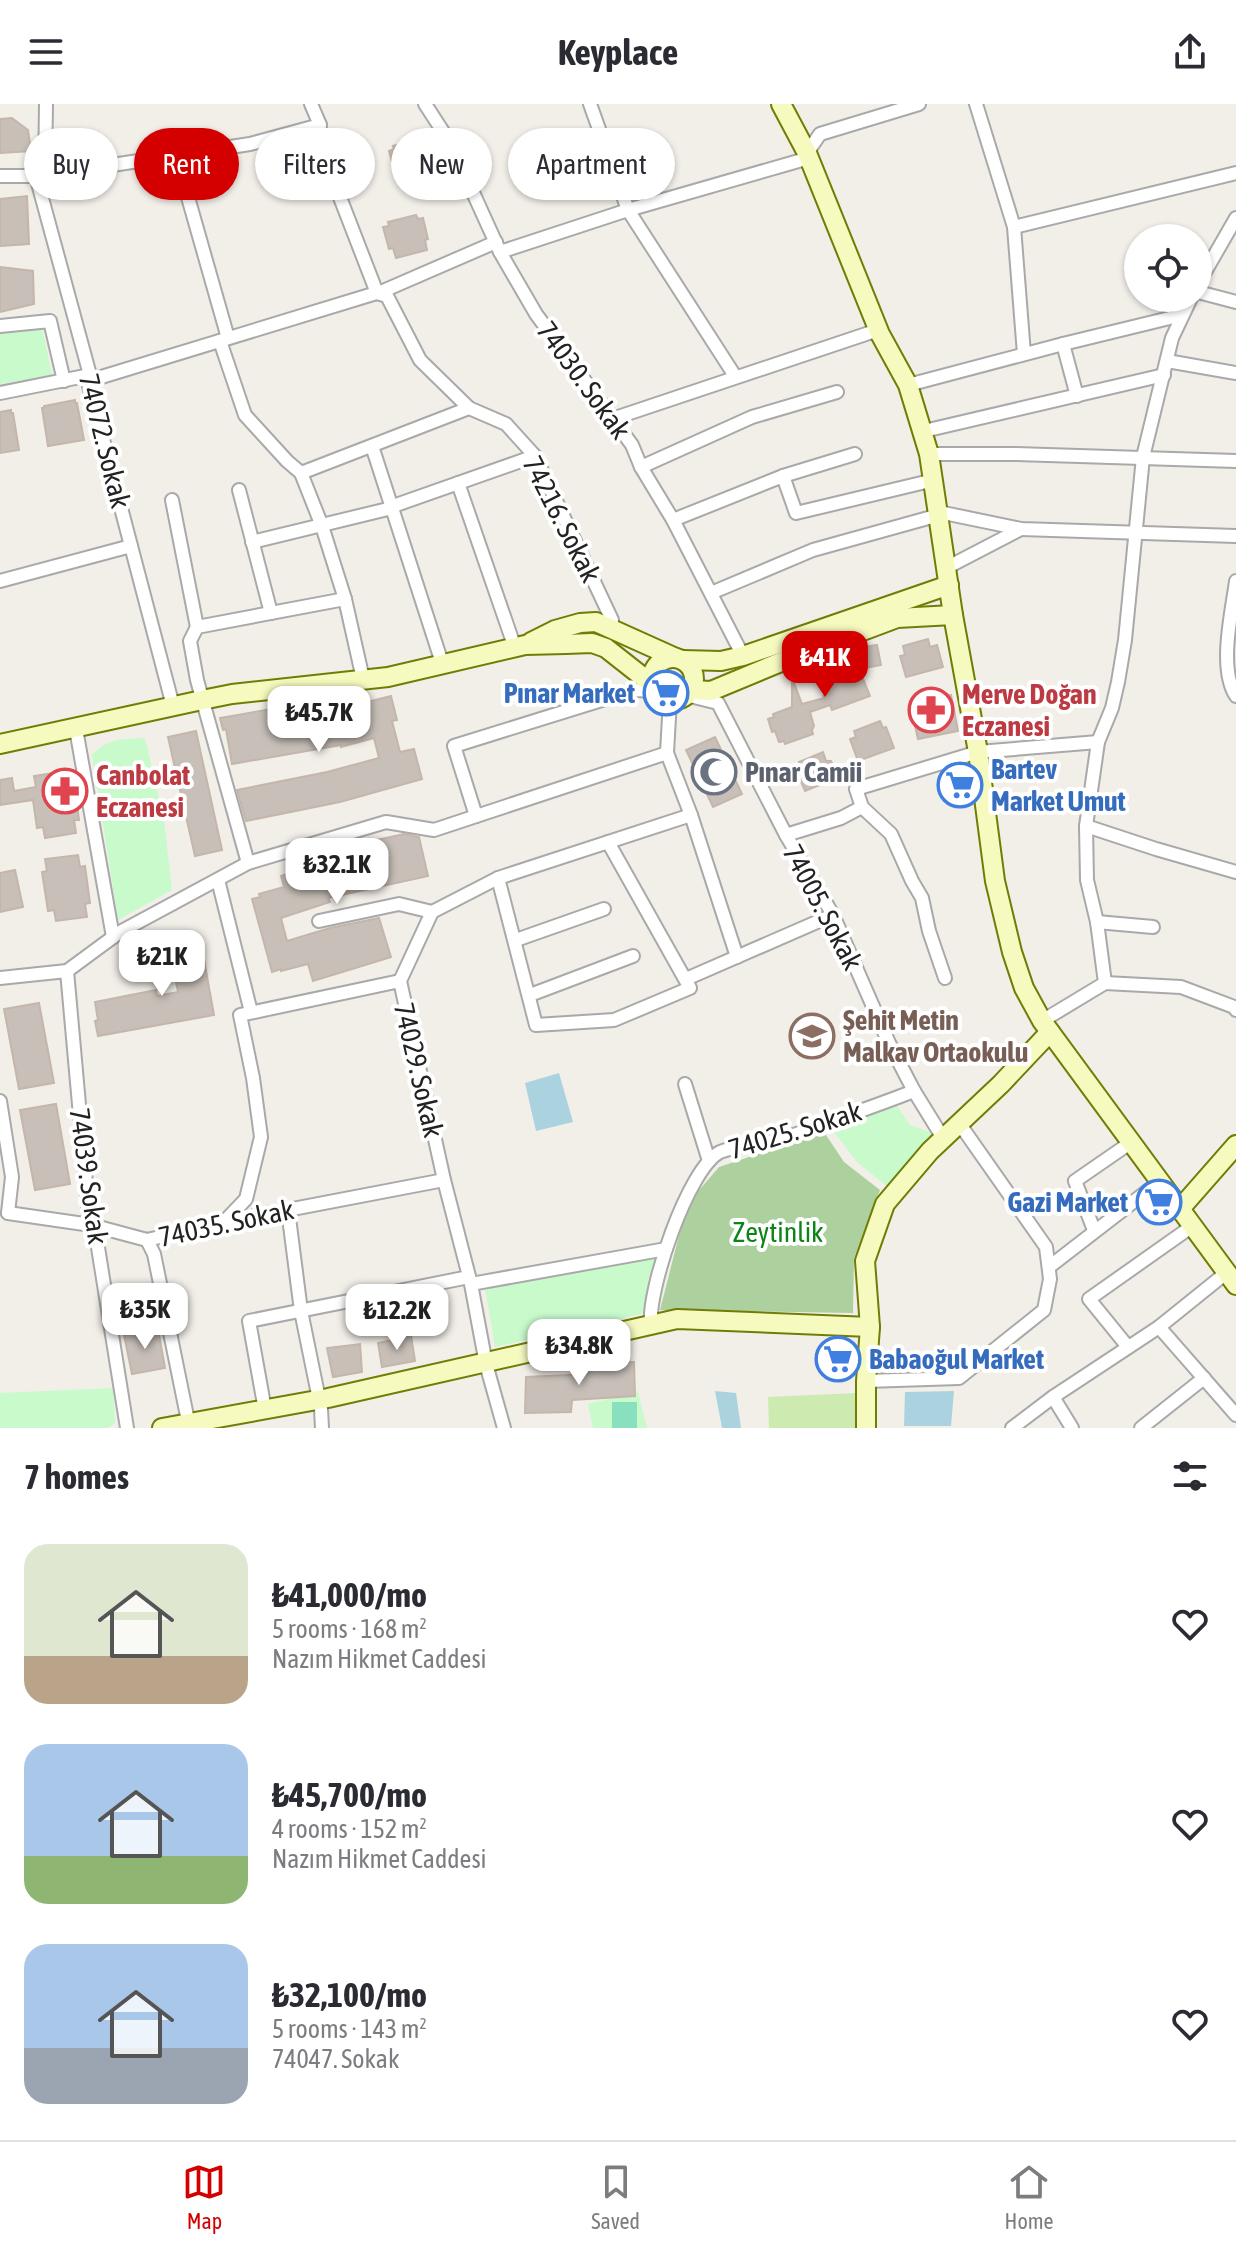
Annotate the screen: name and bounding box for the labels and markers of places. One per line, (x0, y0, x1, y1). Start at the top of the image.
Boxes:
pin: ₺41K (778, 631, 872, 699)
supermarket icon: Pınar Market (642, 669, 690, 717)
place label: Pınar Market (504, 677, 635, 709)
place label: Merve Doğan Eczanesi (962, 678, 1096, 742)
pin: ₺45.7K (254, 686, 384, 754)
pharmacy icon: Merve Doğan Eczanesi (907, 686, 955, 734)
mosque icon: Pınar Camii (690, 748, 738, 796)
place label: Bartev Market Umut (991, 753, 1126, 817)
place label: Pınar Camii (745, 756, 862, 788)
place label: Canbolat Eczanesi (96, 759, 190, 823)
supermarket icon: Bartev Market Umut (936, 761, 984, 809)
pharmacy icon: Canbolat Eczanesi (41, 767, 89, 815)
pin: ₺32.1K (272, 838, 402, 906)
pin: ₺21K (115, 930, 209, 998)
place label: Şehit Metin Malkav Ortaokulu (843, 1004, 1028, 1068)
school or university icon: Şehit Metin Malkav Ortaokulu (788, 1012, 836, 1060)
supermarket icon: Gazi Market (1135, 1178, 1183, 1226)
place label: Gazi Market (1007, 1186, 1128, 1218)
pin: ₺35K (98, 1283, 192, 1351)
pin: ₺12.2K (332, 1284, 462, 1352)
pin: ₺34.8K (514, 1319, 644, 1387)
supermarket icon: Babaoğul Market (814, 1335, 862, 1383)
place label: Babaoğul Market (869, 1343, 1044, 1375)

